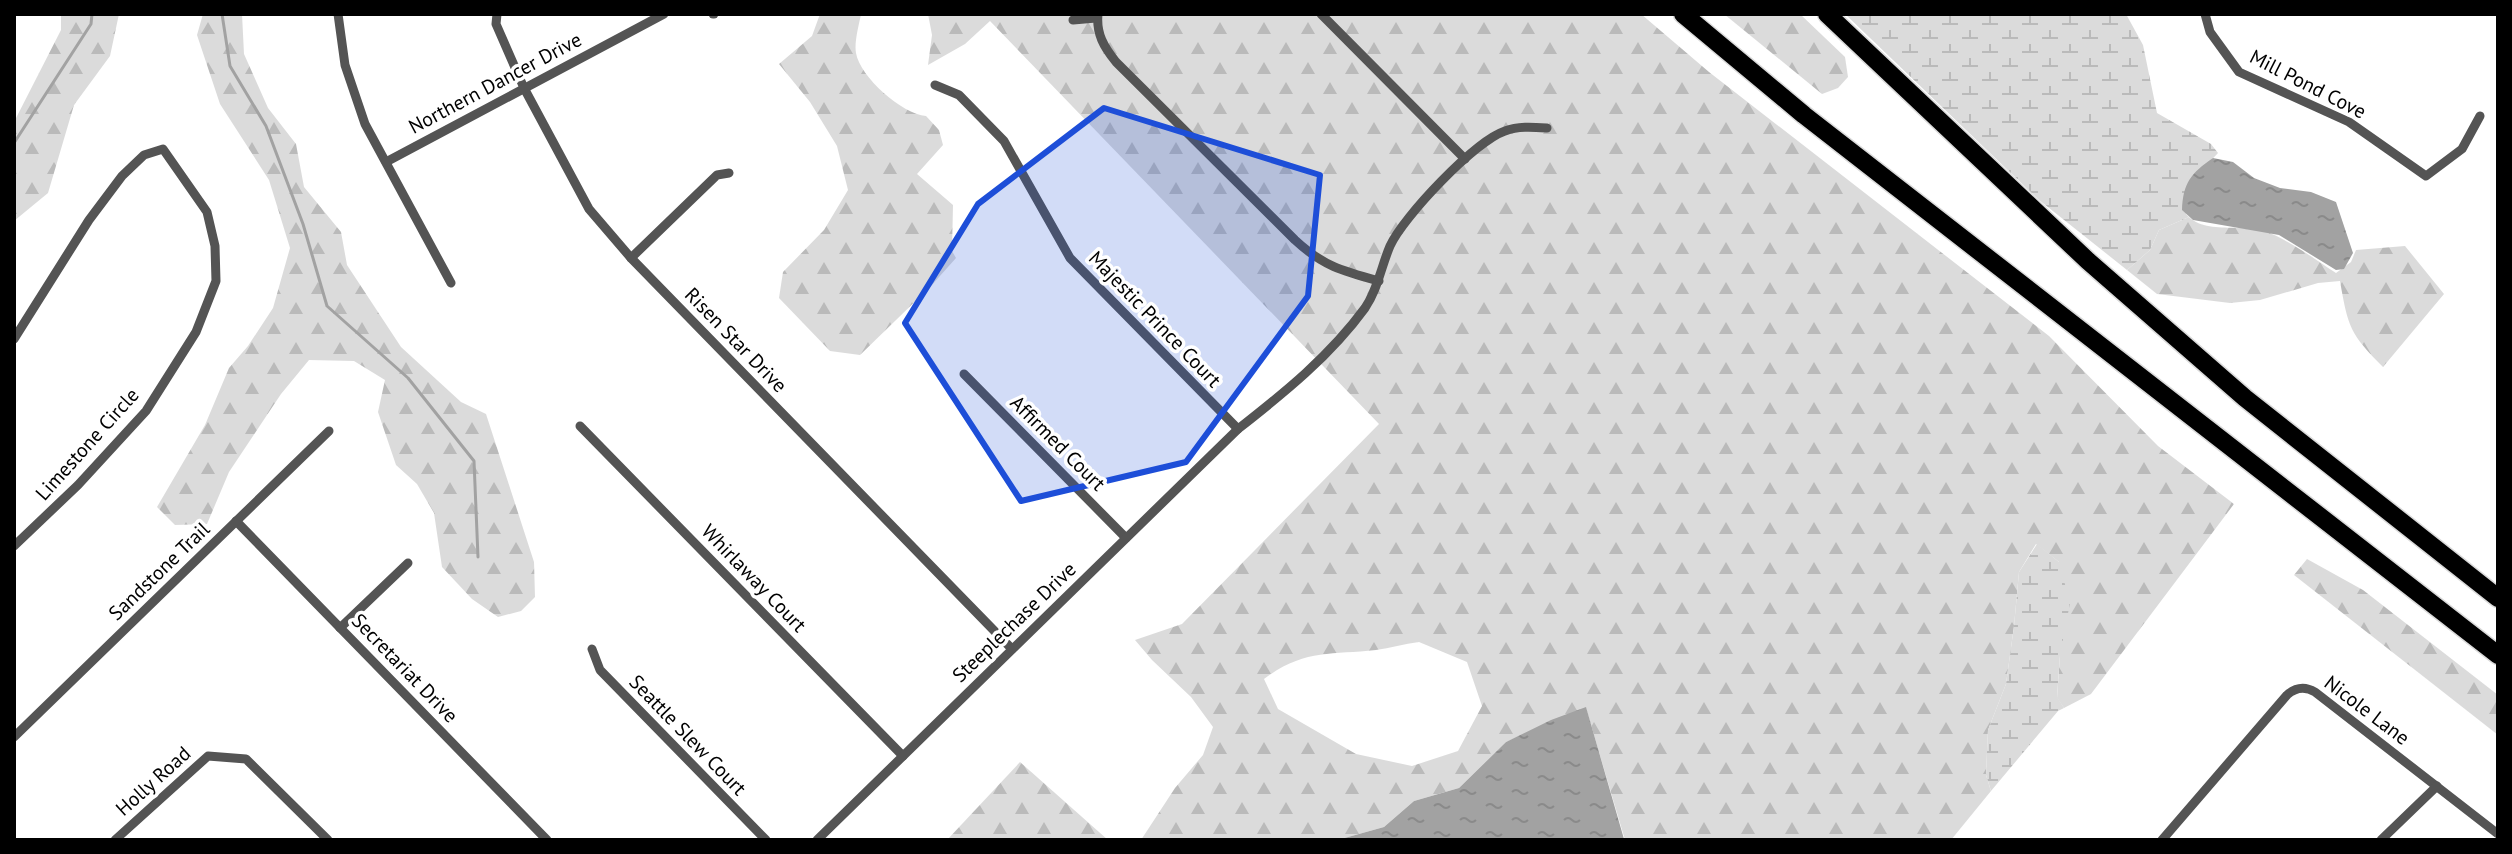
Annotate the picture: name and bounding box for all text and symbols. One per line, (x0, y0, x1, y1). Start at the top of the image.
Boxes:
street label: Northern Dancer Drive (404, 26, 586, 140)
street label: Mill Pond Cove (2245, 44, 2371, 124)
street label: Majestic Prince Court (1083, 245, 1227, 393)
street label: Risen Star Drive (679, 282, 793, 398)
street label: Limestone Circle (30, 382, 144, 506)
street label: Affirmed Court (1005, 390, 1111, 496)
street label: Sandstone Trail (103, 516, 215, 626)
street label: Whirlaway Court (696, 518, 812, 638)
street label: Steeplechase Drive (947, 556, 1081, 688)
street label: Secretariat Drive (346, 608, 464, 728)
street label: Seattle Slew Court (624, 669, 752, 801)
street label: Nicole Lane (2319, 669, 2415, 751)
street label: Holly Road (110, 741, 196, 821)

